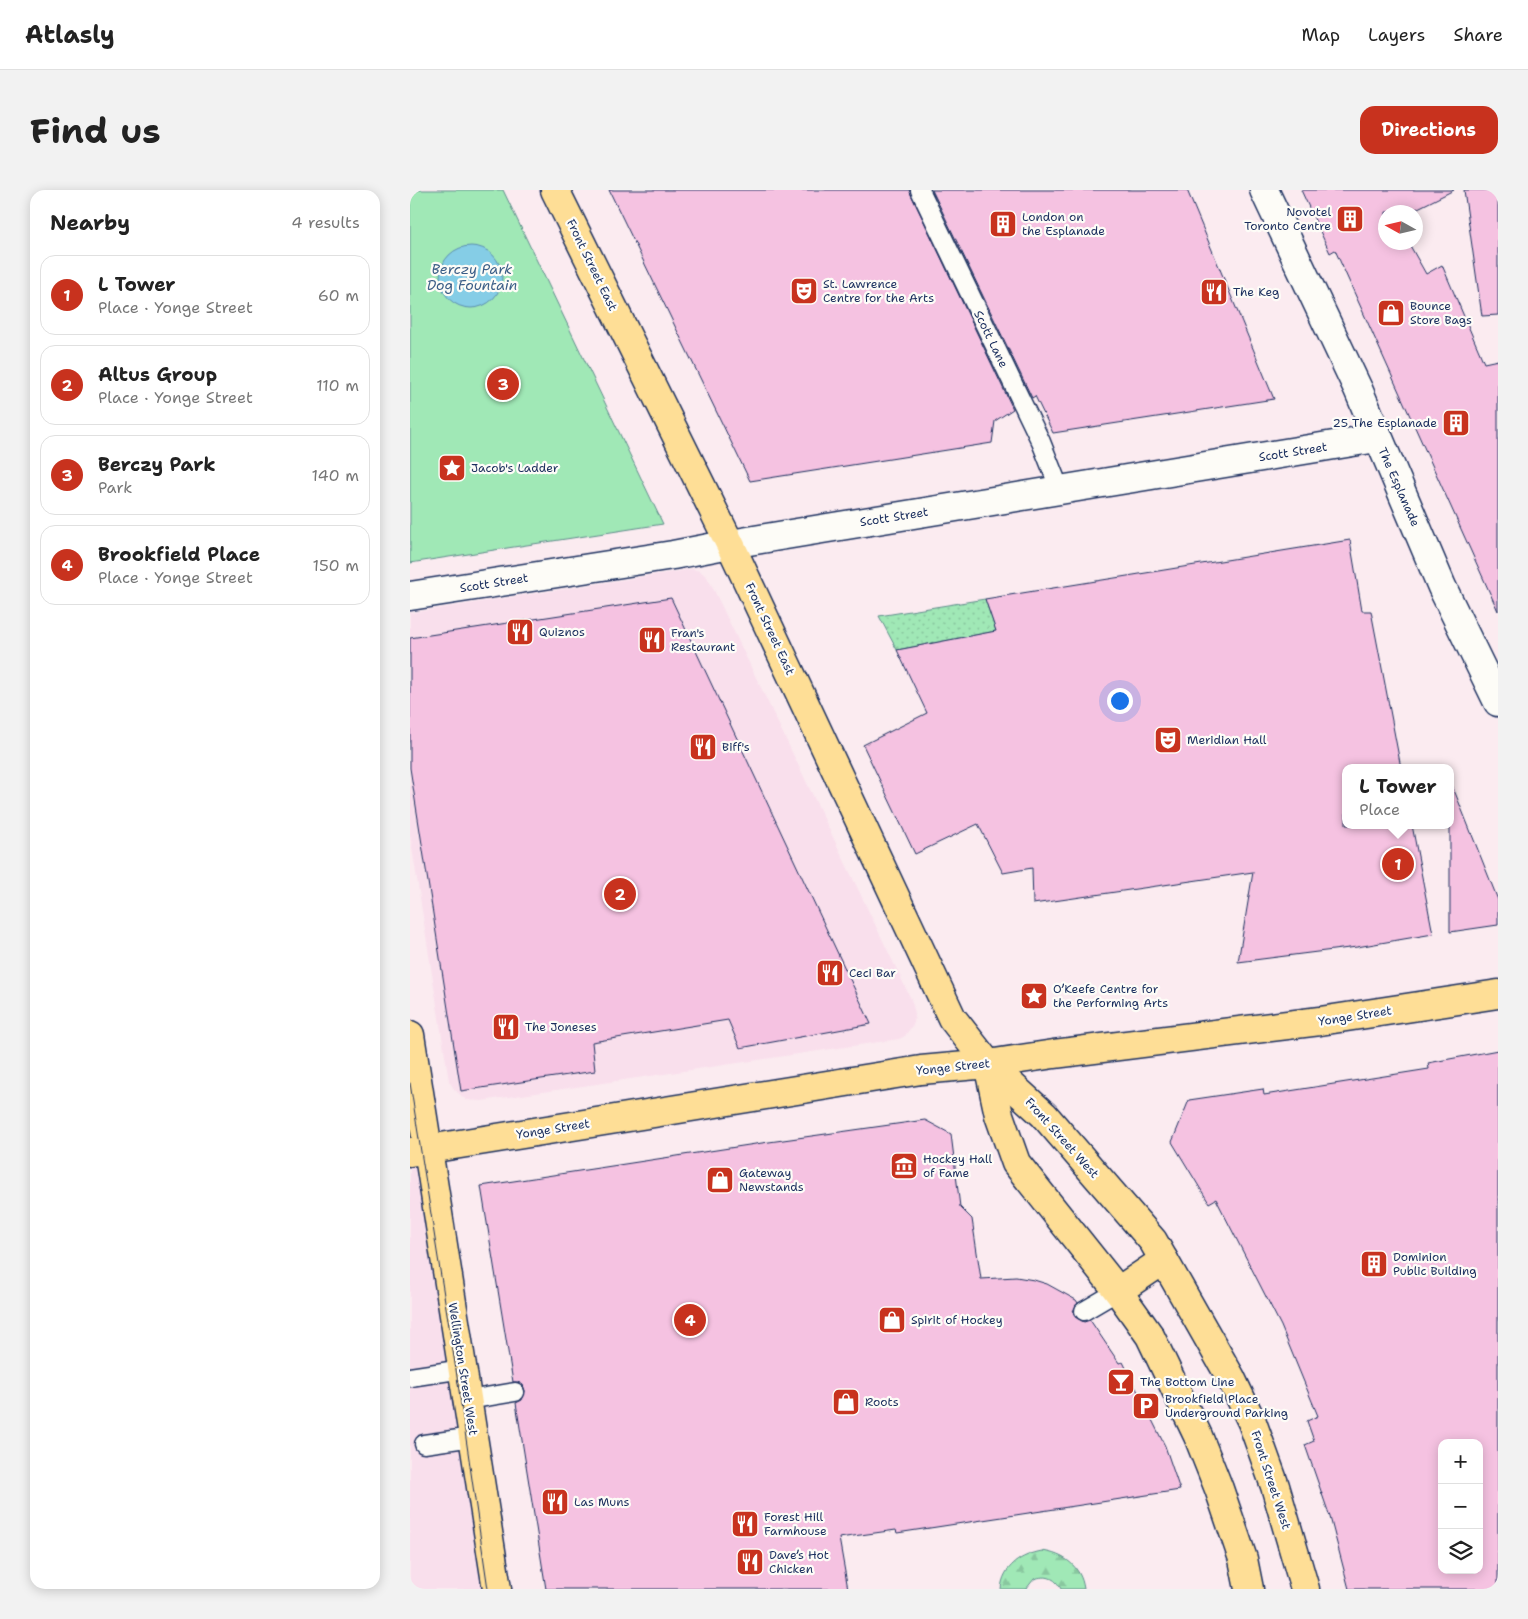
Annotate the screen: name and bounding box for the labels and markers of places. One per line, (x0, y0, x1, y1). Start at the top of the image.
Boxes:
place label: Novotel Toronto Centre (1244, 204, 1331, 234)
building icon: Novotel Toronto Centre (1335, 204, 1365, 234)
building icon: London on the Esplanade (988, 209, 1018, 239)
place label: London on the Esplanade (1022, 209, 1105, 239)
theatre icon: St. Lawrence Centre for the Arts (789, 276, 819, 306)
place label: St. Lawrence Centre for the Arts (823, 276, 934, 306)
restaurant icon: The Keg (1199, 277, 1229, 307)
place label: The Keg (1233, 284, 1279, 300)
shop icon: Bounce Store Bags (1376, 298, 1406, 328)
place label: Bounce Store Bags (1410, 298, 1472, 328)
pin: 3 (487, 365, 519, 403)
building icon: 25 The Esplanade (1441, 408, 1471, 438)
place label: 25 The Esplanade (1333, 415, 1437, 431)
place icon: Jacob's Ladder (437, 453, 467, 483)
place label: Jacob's Ladder (471, 460, 559, 476)
restaurant icon: Quiznos (505, 617, 535, 647)
place label: Quiznos (539, 624, 585, 640)
restaurant icon: Fran's Restaurant (637, 625, 667, 655)
place label: Fran's Restaurant (671, 625, 735, 655)
theatre icon: Meridian Hall (1153, 725, 1183, 755)
restaurant icon: Biff's (688, 732, 718, 762)
place label: Meridian Hall (1187, 732, 1267, 748)
place label: Biff's (722, 739, 750, 755)
pin: 1 (1382, 845, 1414, 883)
pin: 2 (604, 875, 636, 913)
restaurant icon: Ceci Bar (815, 958, 845, 988)
place label: Ceci Bar (849, 965, 896, 981)
place icon: O’Keefe Centre for the Performing Arts (1019, 981, 1049, 1011)
place label: O’Keefe Centre for the Performing Arts (1053, 981, 1168, 1011)
restaurant icon: The Joneses (491, 1012, 521, 1042)
place label: The Joneses (525, 1019, 597, 1035)
museum icon: Hockey Hall of Fame (889, 1151, 919, 1181)
place label: Hockey Hall of Fame (923, 1151, 993, 1181)
shop icon: Gateway Newstands (705, 1165, 735, 1195)
place label: Gateway Newstands (739, 1165, 804, 1195)
building icon: Dominion Public Building (1359, 1249, 1389, 1279)
place label: Dominion Public Building (1393, 1249, 1477, 1279)
pin: 4 (674, 1301, 706, 1339)
shop icon: Spirit of Hockey (877, 1305, 907, 1335)
place label: Spirit of Hockey (911, 1312, 1003, 1328)
bar icon: The Bottom Line (1106, 1367, 1136, 1397)
place label: The Bottom Line (1140, 1374, 1235, 1390)
shop icon: Roots (831, 1387, 861, 1417)
parking icon: Brookfield Place Underground Parking (1131, 1391, 1161, 1421)
place label: Brookfield Place Underground Parking (1165, 1391, 1288, 1421)
place label: Roots (865, 1394, 899, 1410)
restaurant icon: Las Muns (540, 1487, 570, 1517)
place label: Las Muns (574, 1494, 629, 1510)
restaurant icon: Forest Hill Farmhouse (730, 1509, 760, 1539)
place label: Forest Hill Farmhouse (764, 1509, 827, 1539)
restaurant icon: Dave’s Hot Chicken (735, 1547, 765, 1577)
place label: Dave’s Hot Chicken (769, 1547, 829, 1577)

